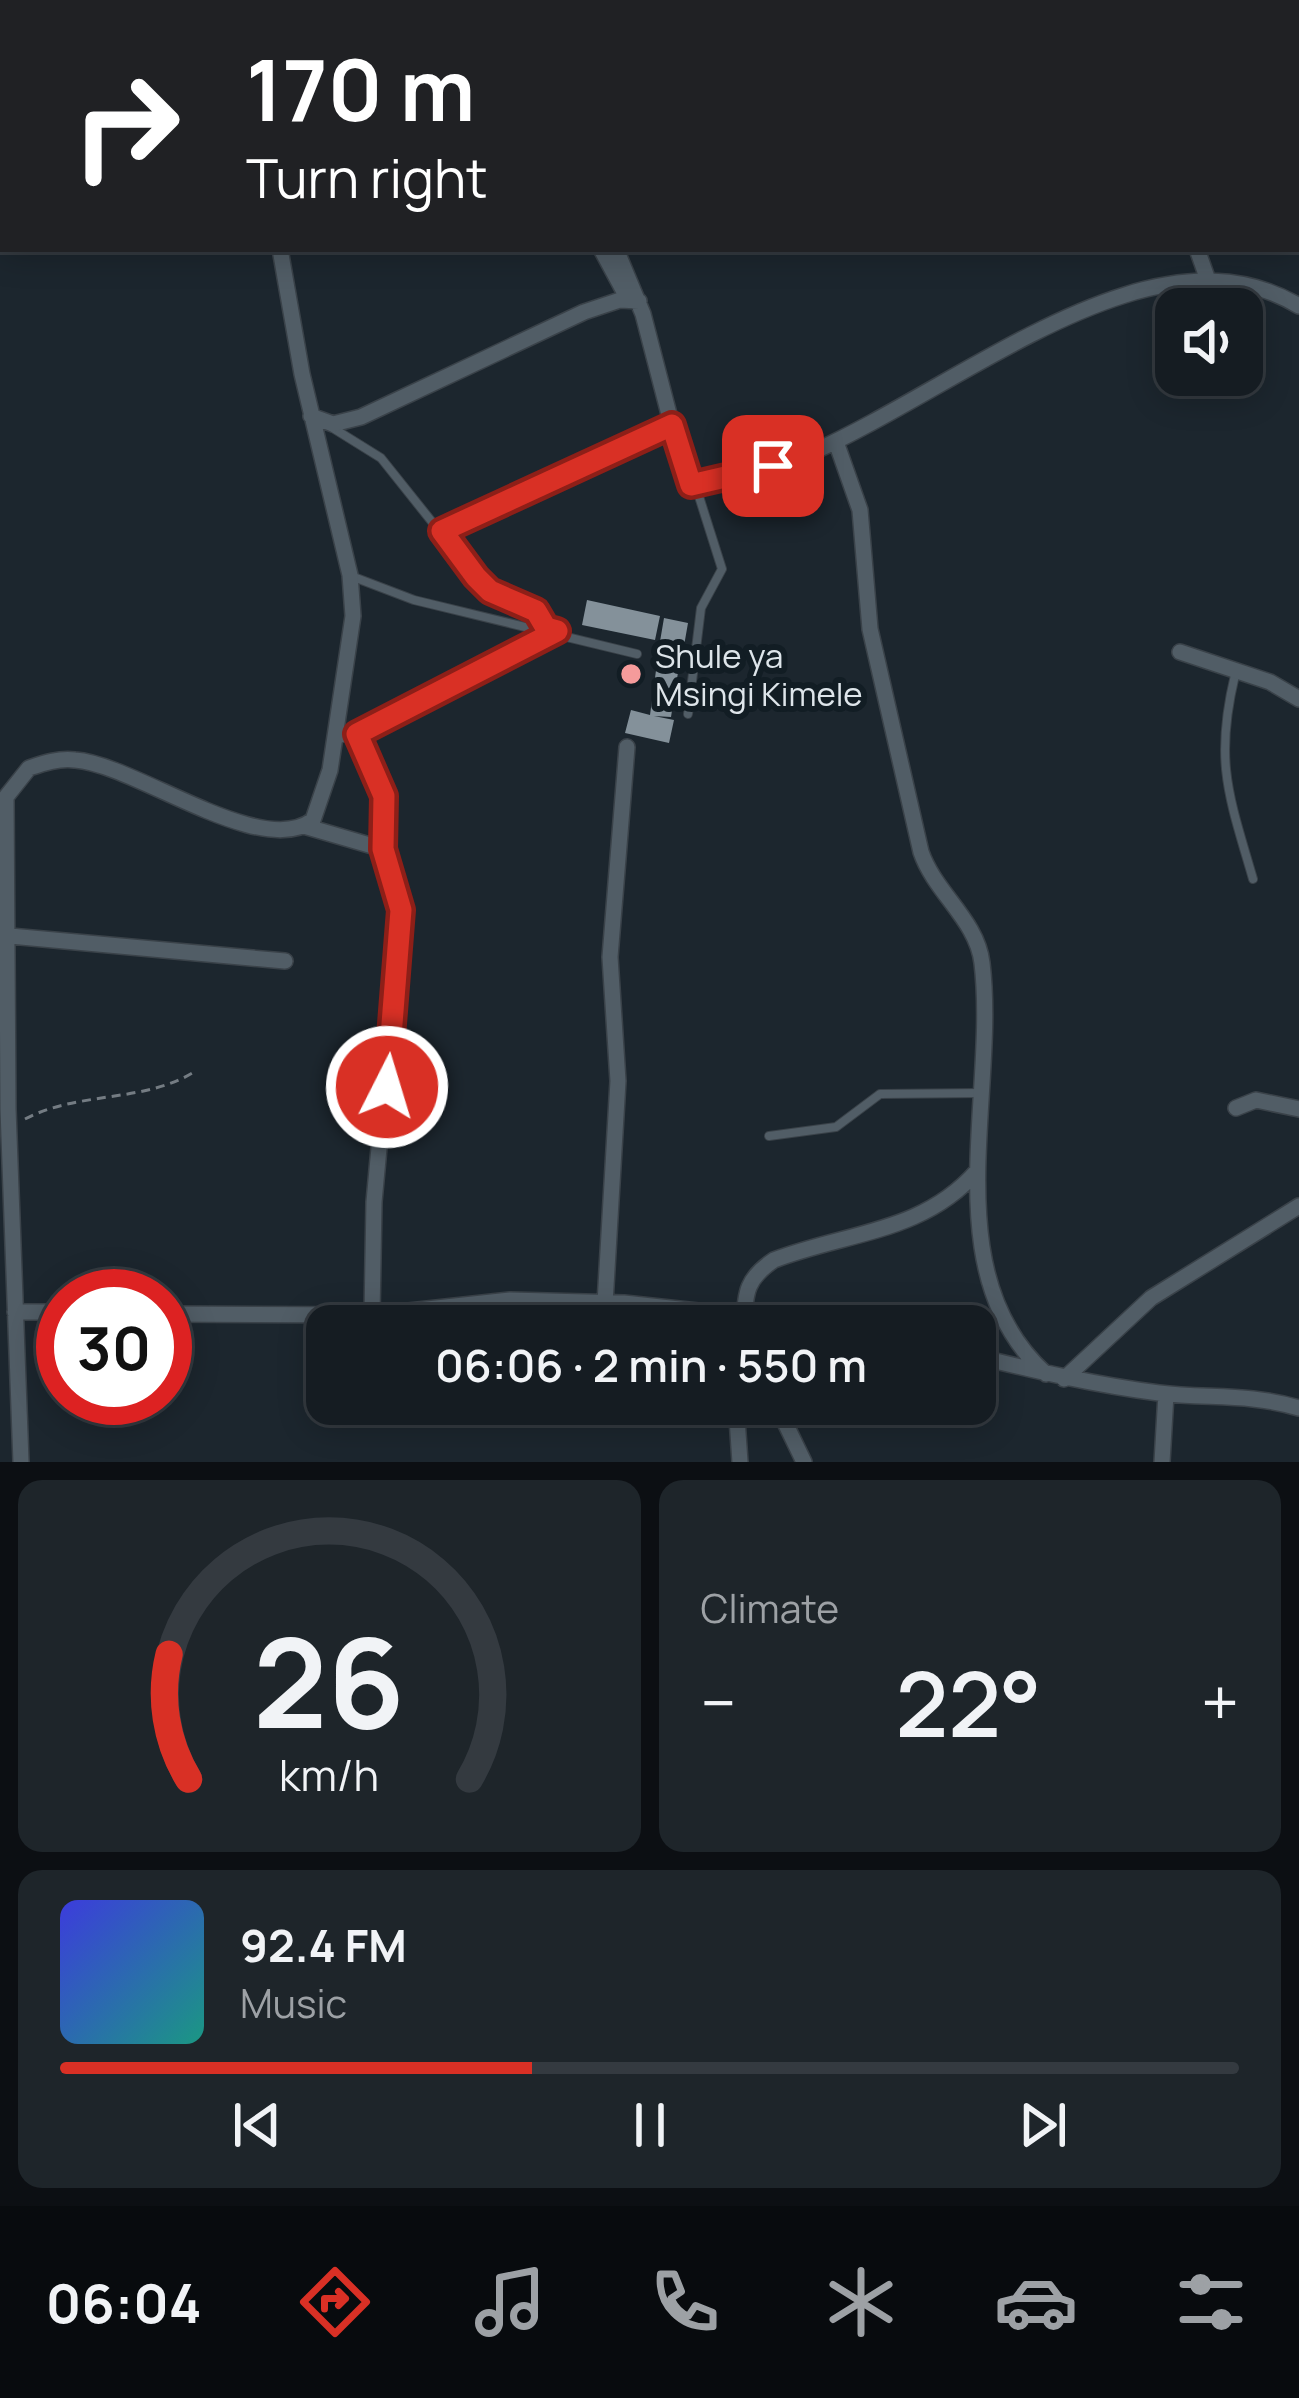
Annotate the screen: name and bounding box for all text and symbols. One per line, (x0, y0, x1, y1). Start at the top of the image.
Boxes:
text: 170 m (246, 31, 475, 146)
icon: right (48, 48, 204, 204)
text: Turn right (246, 140, 488, 214)
map controls (1155, 288, 1263, 396)
button: sound (1155, 288, 1263, 396)
pin (722, 415, 824, 517)
icon: arrive (740, 433, 806, 499)
place label: Shule ya Msingi Kimele (655, 633, 863, 716)
marker: Shule ya Msingi Kimele (618, 661, 644, 687)
position arrow (324, 1024, 450, 1150)
speed limit sign: 30 (36, 1269, 192, 1425)
text: 06:06 · 2 min · 550 m (435, 1334, 867, 1396)
text: Climate (701, 1581, 839, 1635)
text: 26 (253, 1595, 405, 1765)
text: 22° (895, 1641, 1042, 1764)
text: − (701, 1657, 736, 1747)
text: + (1201, 1657, 1239, 1747)
text: km/h (279, 1745, 379, 1804)
text: 92.4 FM (240, 1914, 407, 1976)
text: Music (240, 1976, 347, 2030)
icon: previous (224, 2092, 290, 2158)
icon: pause (617, 2092, 683, 2158)
icon: next (1010, 2092, 1076, 2158)
icon: directions (293, 2260, 377, 2344)
icon: music (468, 2260, 552, 2344)
icon: phone (643, 2260, 727, 2344)
icon: climate (819, 2260, 903, 2344)
icon: car (994, 2260, 1078, 2344)
icon: filters (1169, 2260, 1253, 2344)
text: 06:04 (46, 2265, 202, 2339)

